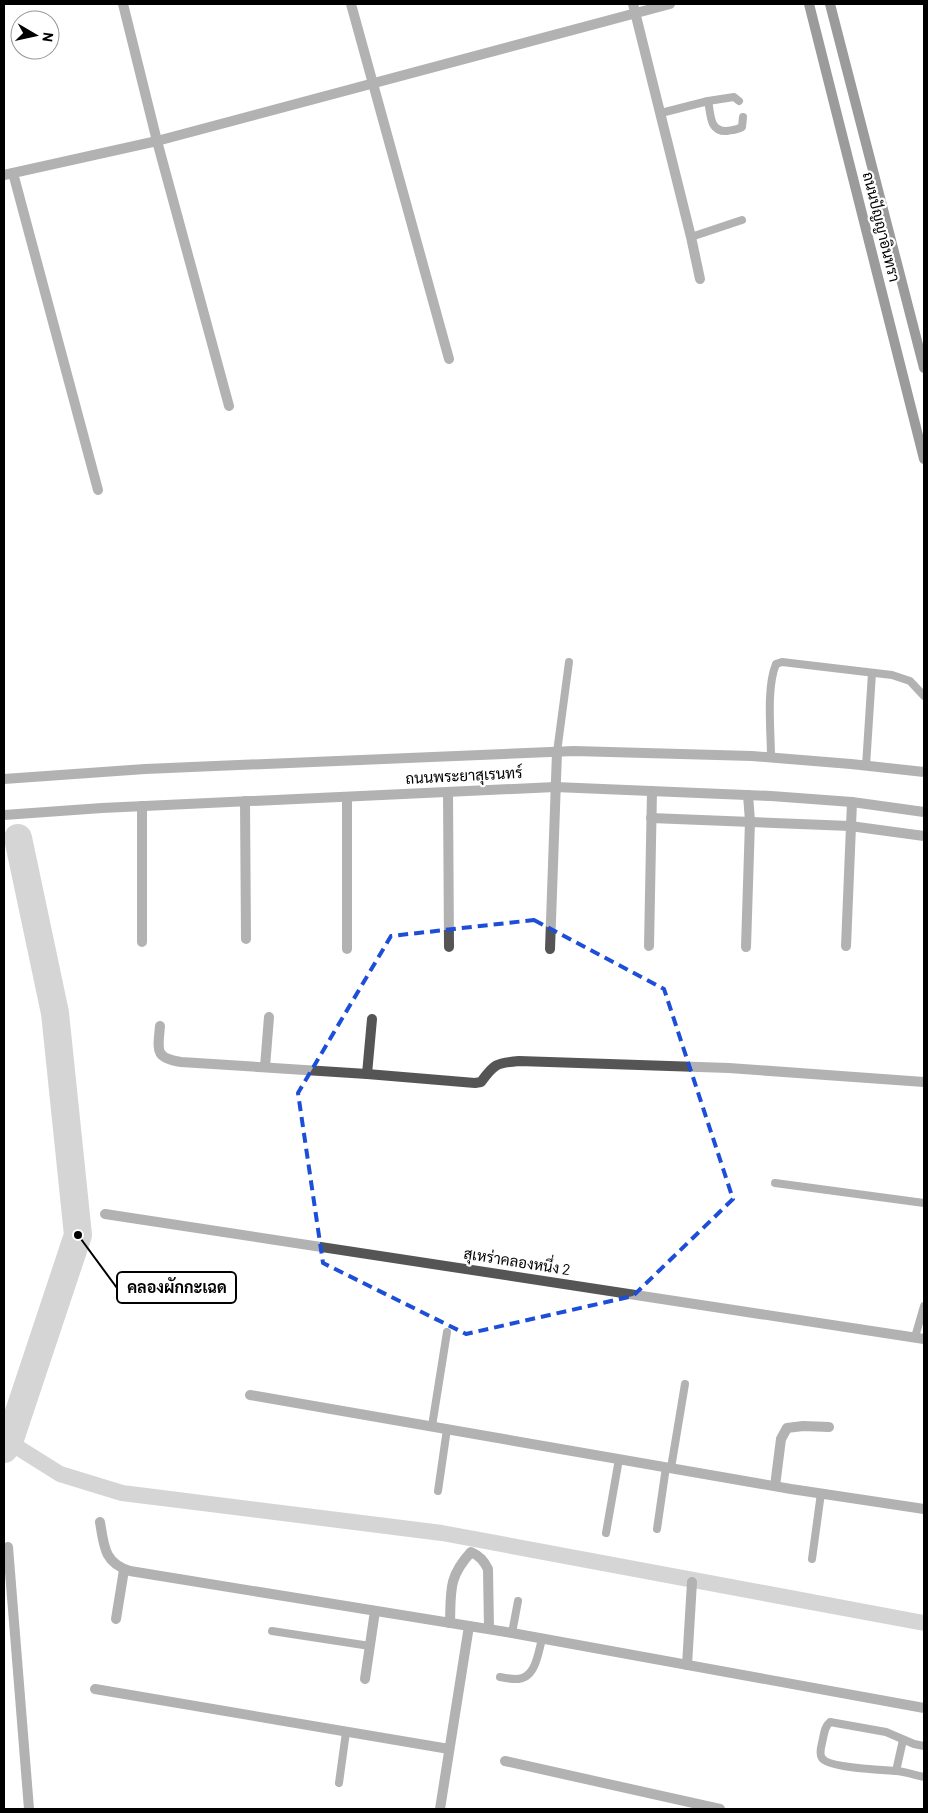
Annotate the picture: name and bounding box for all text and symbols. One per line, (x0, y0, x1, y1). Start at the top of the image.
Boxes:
north arrow (10, 10, 60, 60)
text: N (39, 31, 57, 43)
street label: ถนนปัญญาอินทรา (859, 170, 904, 284)
street label: ถนนพระยาสุเรนทร์ (405, 763, 523, 790)
street label: สุเหร่าคลองหนึ่ง 2 (462, 1239, 573, 1281)
callout: คลองผักกะเฉด (117, 1272, 236, 1303)
text: คลองผักกะเฉด (127, 1277, 227, 1296)

